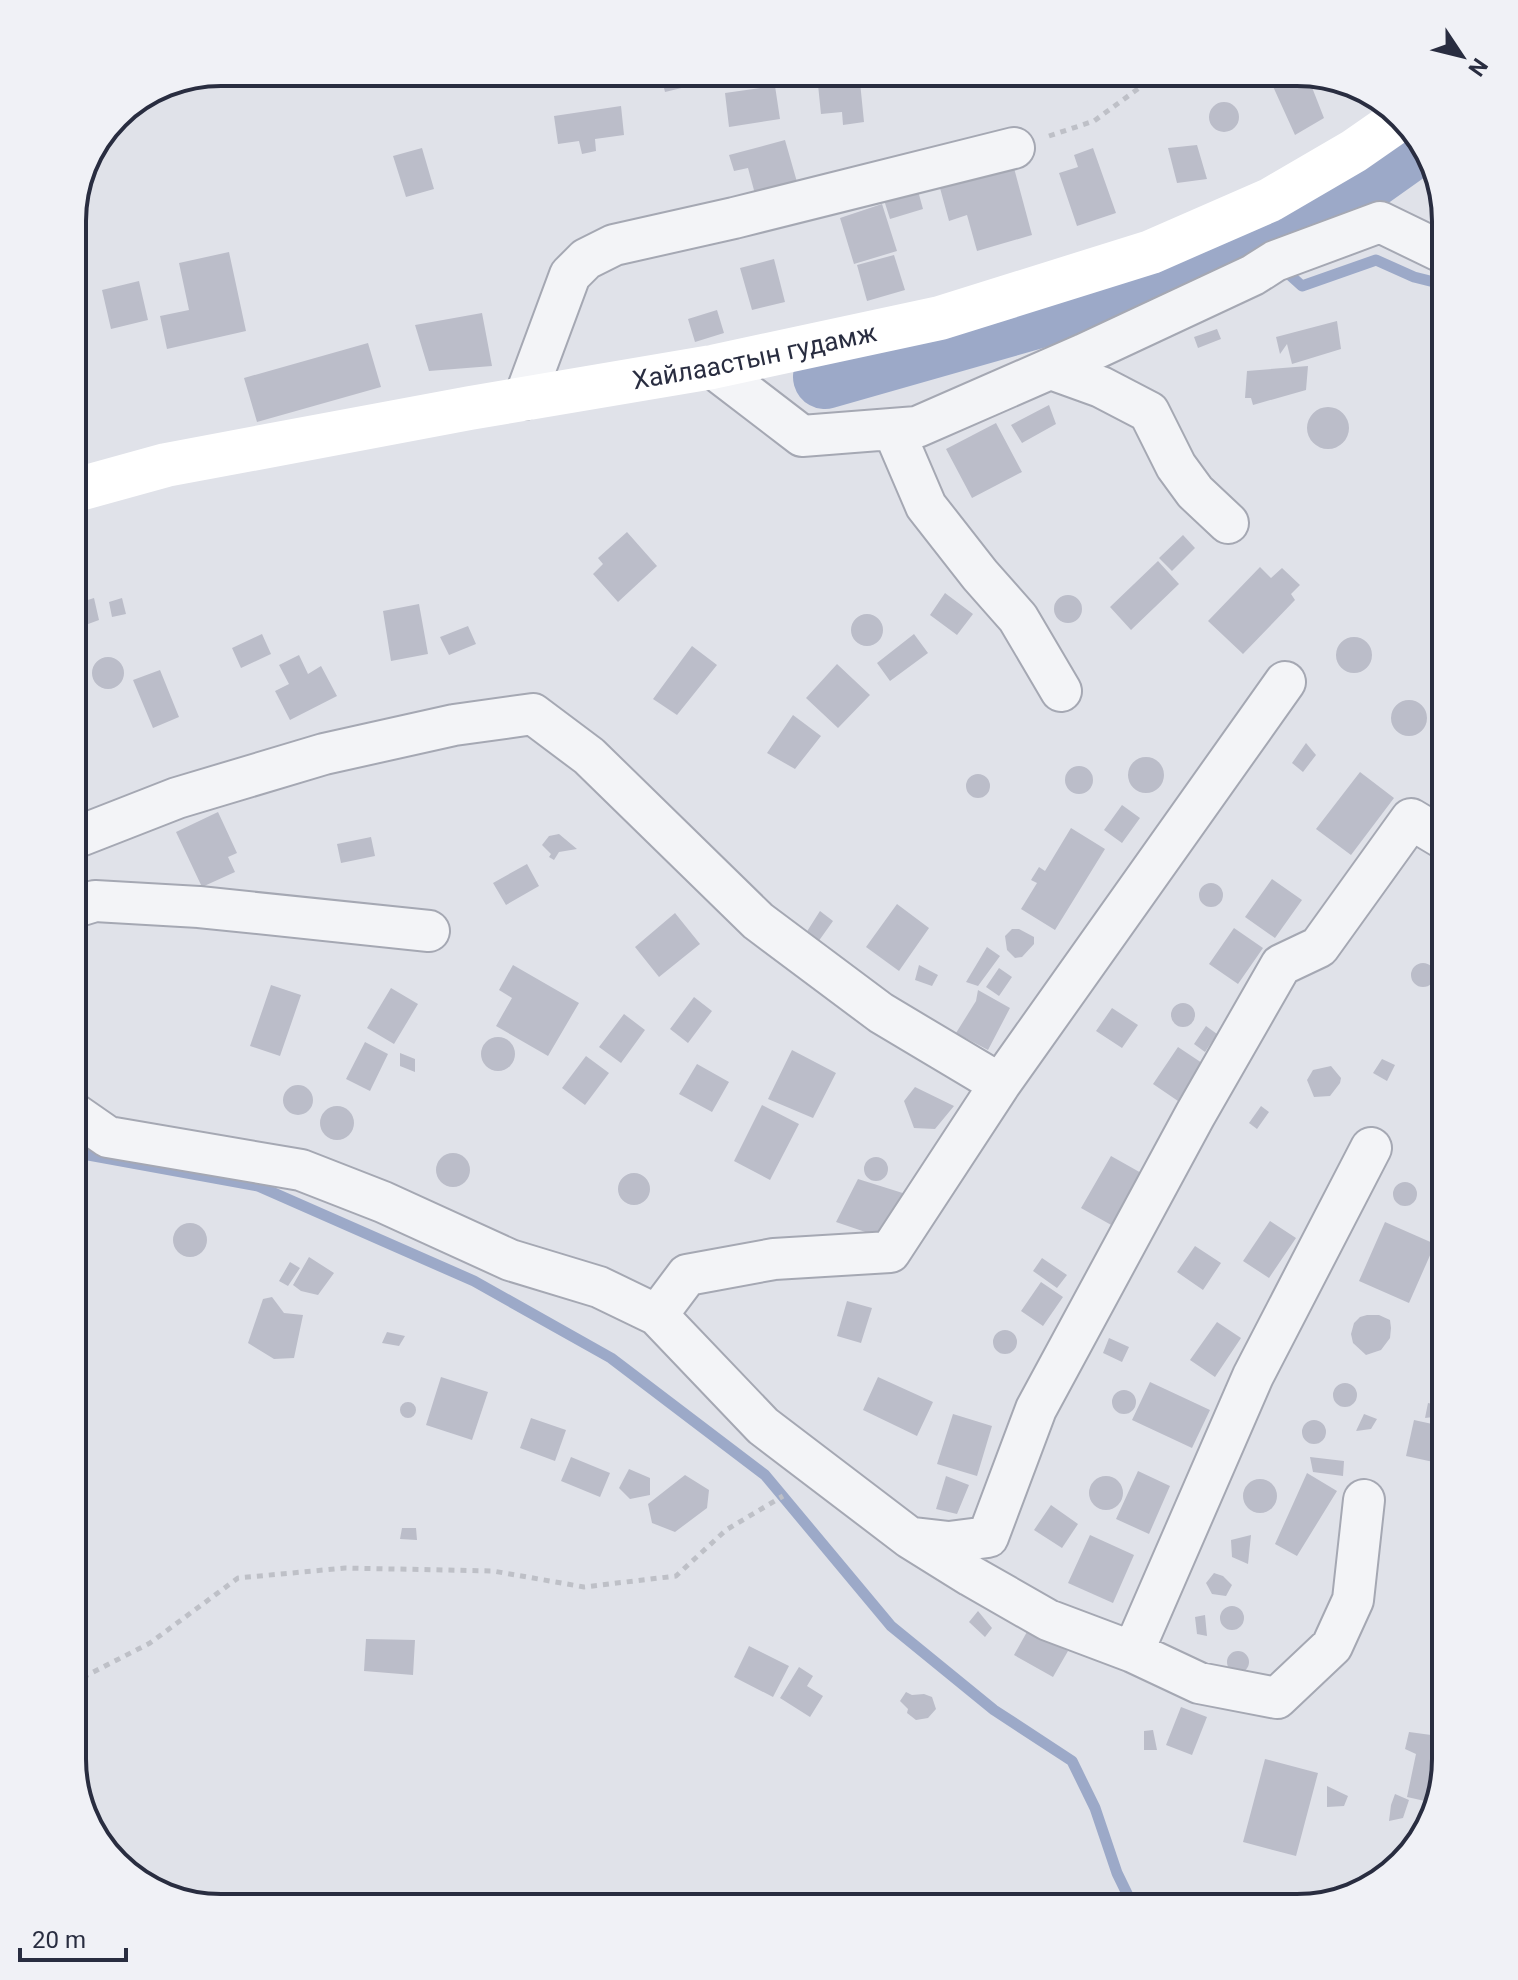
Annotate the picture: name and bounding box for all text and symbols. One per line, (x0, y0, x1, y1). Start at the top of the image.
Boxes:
north arrow (1422, 16, 1502, 96)
text: N (1463, 54, 1493, 81)
street label: Хайлаастын гудамж (630, 317, 879, 395)
scale bar (20, 1912, 126, 1962)
text: 20 m (32, 1926, 86, 1954)

